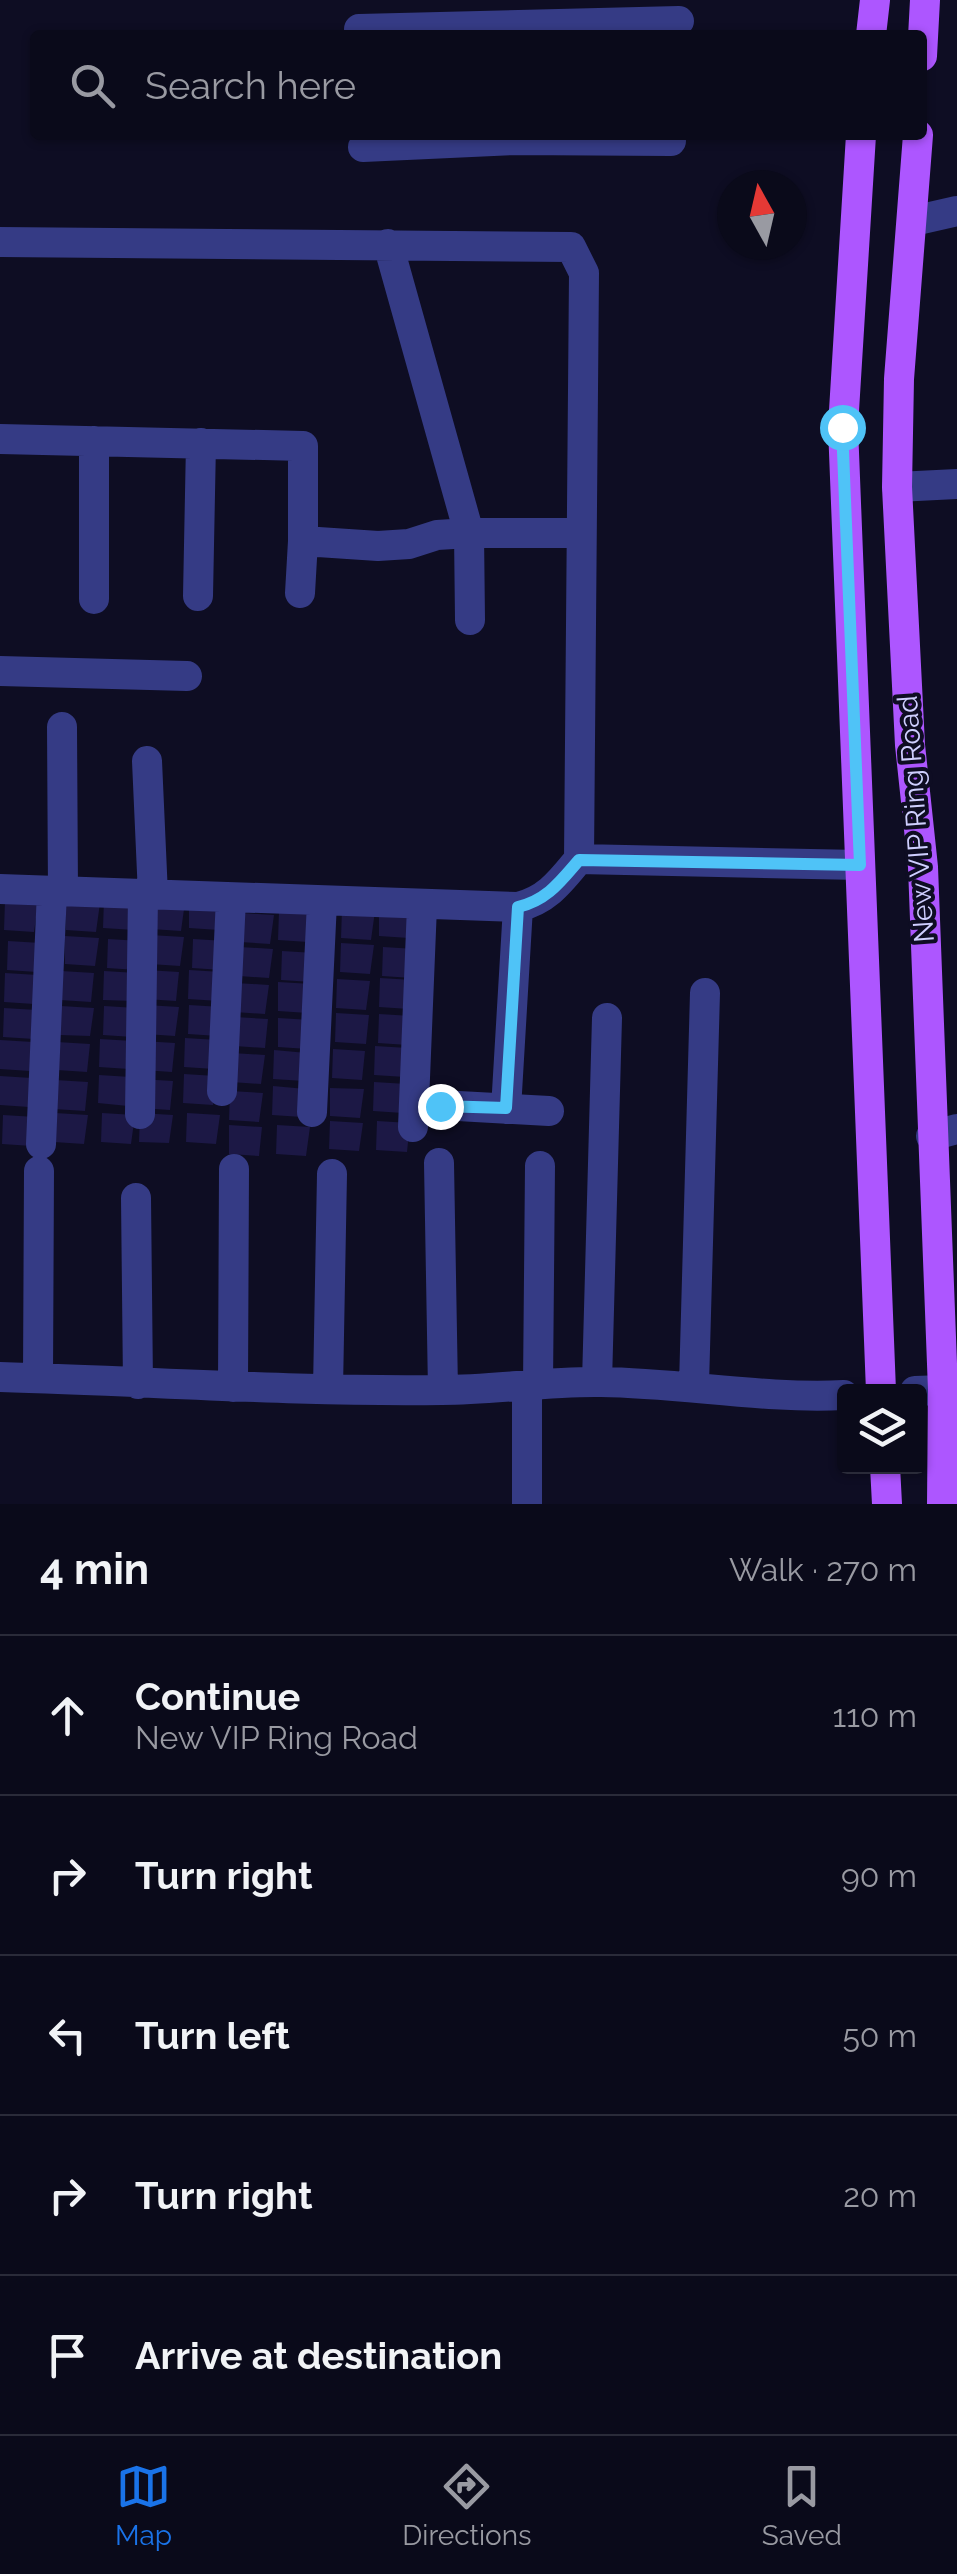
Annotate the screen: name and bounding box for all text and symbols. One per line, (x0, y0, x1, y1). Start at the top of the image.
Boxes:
search box (30, 30, 927, 140)
icon: search (65, 58, 120, 113)
text: Search here (145, 63, 356, 108)
north arrow (717, 170, 807, 260)
route start (820, 405, 866, 451)
street label: New VIP Ring Road (891, 694, 941, 944)
route end (418, 1084, 464, 1130)
map controls (837, 1384, 927, 1474)
button: layers (837, 1384, 927, 1474)
text: 4 min (40, 1545, 149, 1594)
text: Walk · 270 m (729, 1551, 917, 1588)
text: Continue (135, 1674, 300, 1719)
icon: ahead (40, 1688, 95, 1743)
text: 110 m (832, 1697, 917, 1734)
text: New VIP Ring Road (135, 1719, 418, 1756)
icon: right (40, 1848, 95, 1903)
text: Turn right (135, 1853, 312, 1898)
text: 90 m (841, 1857, 917, 1894)
icon: left (40, 2008, 95, 2063)
text: Turn left (135, 2013, 290, 2058)
text: 50 m (842, 2017, 917, 2054)
icon: right (40, 2168, 95, 2223)
text: Turn right (135, 2173, 312, 2218)
text: 20 m (843, 2177, 917, 2214)
icon: arrive (40, 2328, 95, 2383)
text: Arrive at destination (135, 2333, 502, 2378)
tab: Map (115, 2459, 172, 2552)
tab: Directions (402, 2459, 532, 2552)
tab: Saved (762, 2459, 842, 2552)

